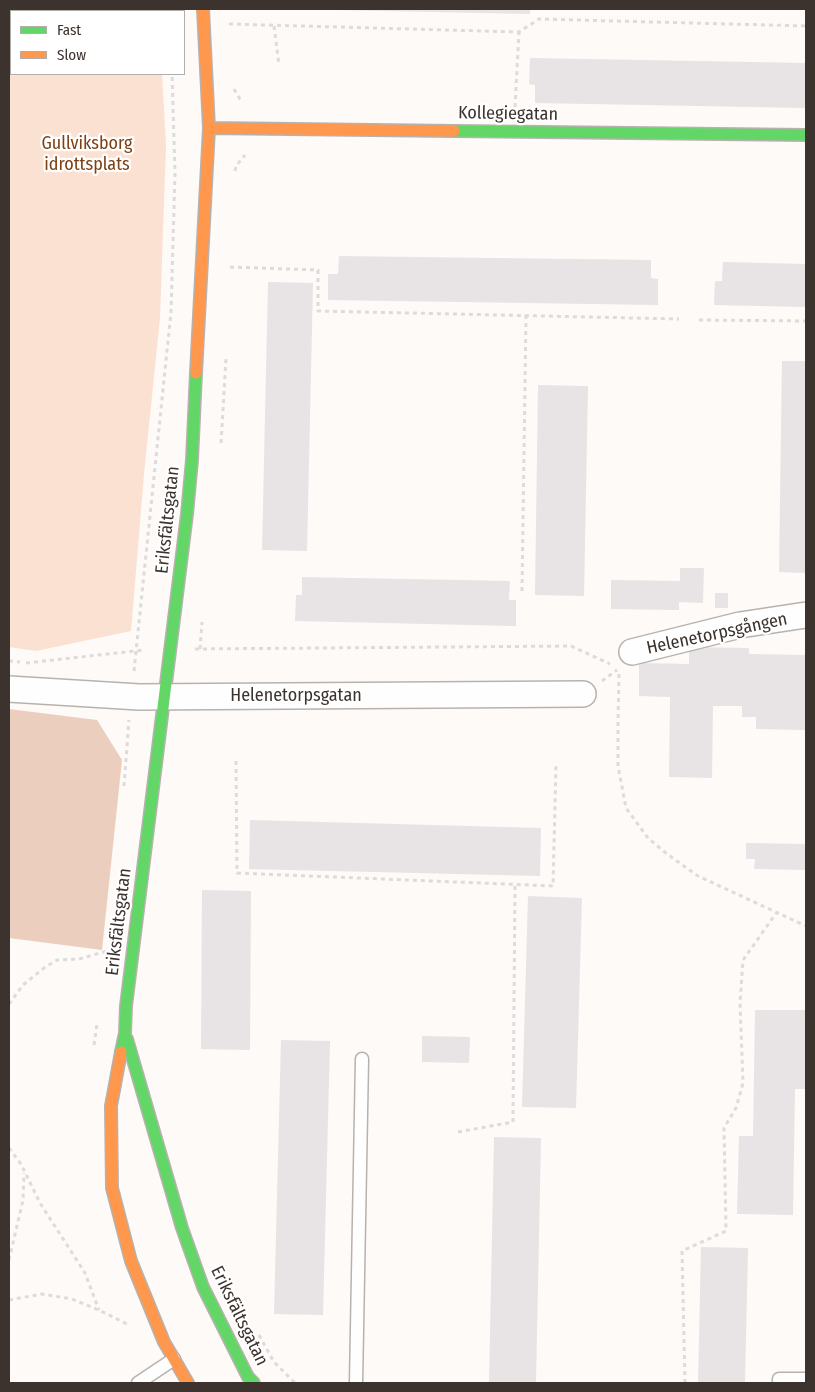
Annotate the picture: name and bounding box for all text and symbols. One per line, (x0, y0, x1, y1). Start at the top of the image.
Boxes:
legend (10, 10, 185, 75)
text: Fast (57, 21, 81, 39)
text: Slow (57, 46, 86, 64)
street label: Kollegiegatan (458, 102, 558, 126)
park label: Gullviksborg idrottsplats (41, 133, 133, 176)
street label: Eriksfältsgatan (152, 465, 184, 575)
street label: Helenetorpsgången (645, 609, 789, 659)
street label: Helenetorpsgatan (230, 685, 362, 707)
street label: Eriksfältsgatan (102, 867, 136, 977)
street label: Eriksfältsgatan (206, 1263, 272, 1369)

